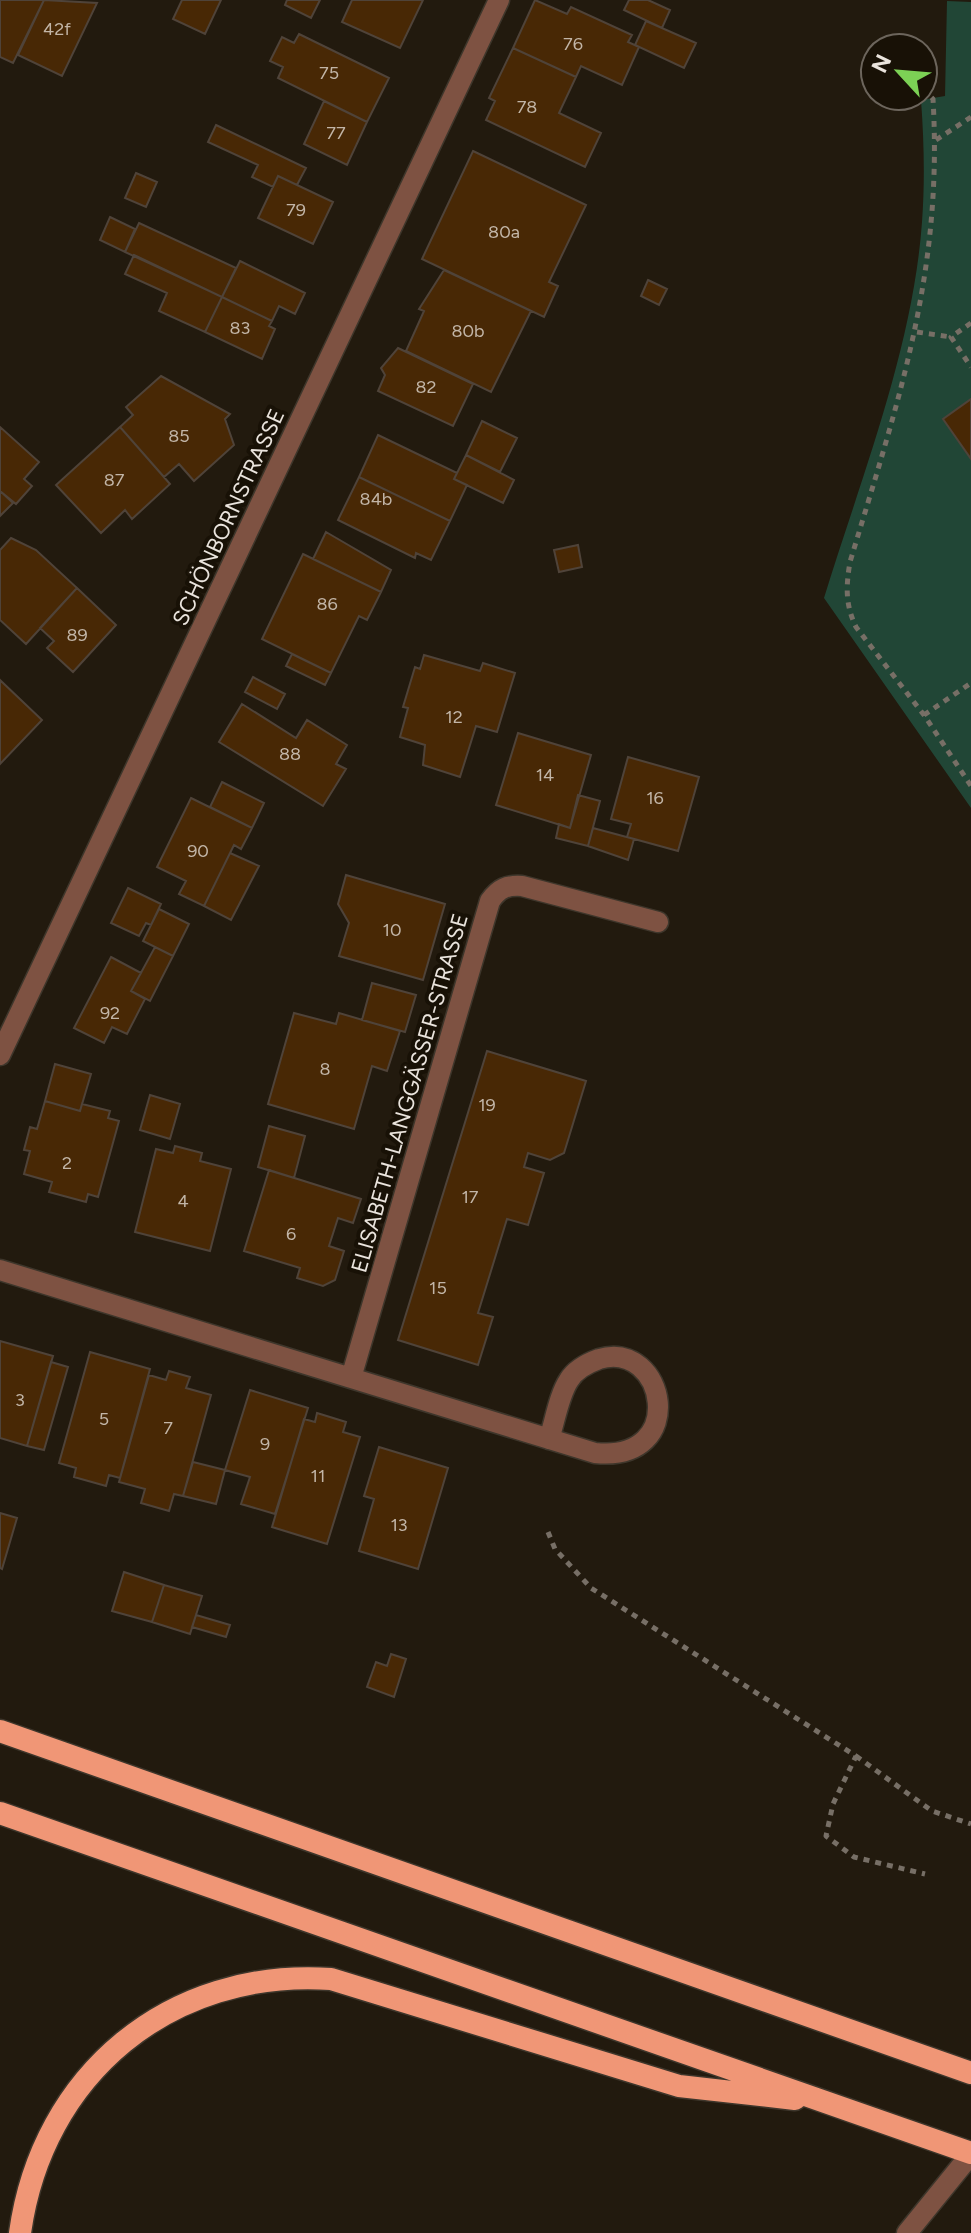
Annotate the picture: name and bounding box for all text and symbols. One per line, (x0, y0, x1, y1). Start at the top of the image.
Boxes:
house number: 42f (43, 18, 71, 40)
north arrow (859, 32, 939, 112)
house number: 76 (563, 33, 583, 55)
text: N (866, 50, 897, 77)
house number: 75 (319, 62, 339, 84)
house number: 78 (517, 96, 537, 118)
house number: 77 (326, 122, 346, 144)
house number: 79 (286, 199, 306, 221)
house number: 80a (488, 221, 520, 243)
house number: 83 (230, 317, 250, 339)
house number: 80b (451, 320, 485, 342)
house number: 82 (415, 376, 437, 398)
street label: SCHÖNBORNSTRASSE (166, 405, 290, 630)
house number: 85 (168, 425, 190, 447)
house number: 87 (104, 469, 125, 491)
house number: 84b (360, 488, 392, 510)
house number: 86 (316, 593, 338, 615)
house number: 89 (66, 624, 88, 646)
house number: 12 (445, 706, 463, 728)
house number: 88 (279, 743, 301, 765)
house number: 14 (536, 764, 554, 786)
house number: 16 (646, 787, 664, 809)
house number: 90 (187, 840, 209, 862)
street label: ELISABETH-LANGGÄSSER-STRASSE (345, 911, 474, 1276)
house number: 10 (383, 919, 401, 941)
house number: 92 (100, 1002, 120, 1024)
house number: 8 (319, 1058, 331, 1080)
house number: 19 (478, 1094, 496, 1116)
house number: 2 (62, 1152, 72, 1174)
house number: 17 (461, 1186, 479, 1208)
house number: 4 (177, 1190, 189, 1212)
house number: 6 (286, 1223, 296, 1245)
house number: 15 (429, 1277, 447, 1299)
house number: 3 (15, 1389, 25, 1411)
house number: 5 (99, 1408, 109, 1430)
house number: 7 (163, 1417, 173, 1439)
house number: 9 (260, 1433, 270, 1455)
house number: 11 (311, 1465, 325, 1487)
house number: 13 (390, 1514, 408, 1536)

